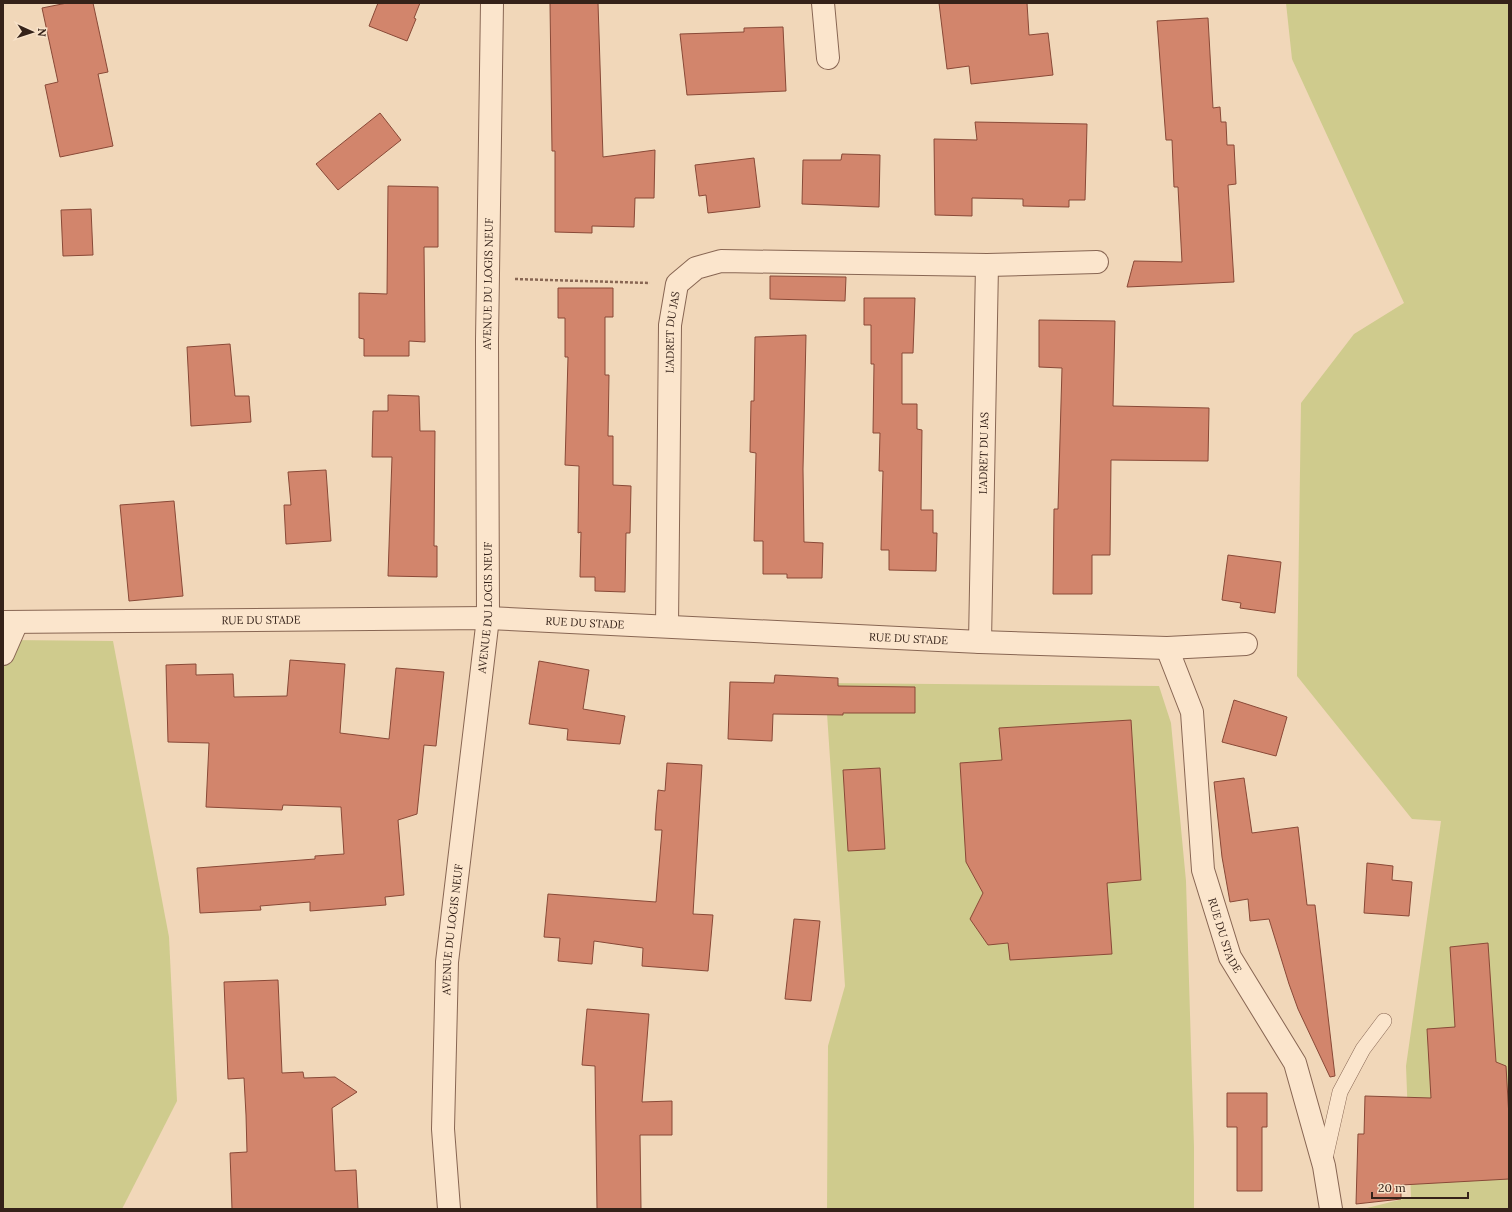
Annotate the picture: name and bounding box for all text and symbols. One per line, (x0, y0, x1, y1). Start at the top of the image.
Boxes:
north arrow (12, 12, 52, 52)
text: N (35, 28, 49, 38)
street label: AVENUE DU LOGIS NEUF (480, 218, 496, 351)
street label: L'ADRET DU JAS (663, 290, 683, 373)
street label: L'ADRET DU JAS (976, 412, 991, 494)
street label: AVENUE DU LOGIS NEUF (474, 542, 495, 675)
street label: RUE DU STADE (221, 613, 301, 627)
street label: RUE DU STADE (545, 614, 625, 632)
street label: RUE DU STADE (869, 630, 948, 647)
street label: AVENUE DU LOGIS NEUF (439, 863, 466, 996)
street label: RUE DU STADE (1205, 896, 1245, 976)
scale bar (1372, 1174, 1468, 1200)
text: 20 m (1378, 1180, 1406, 1195)

